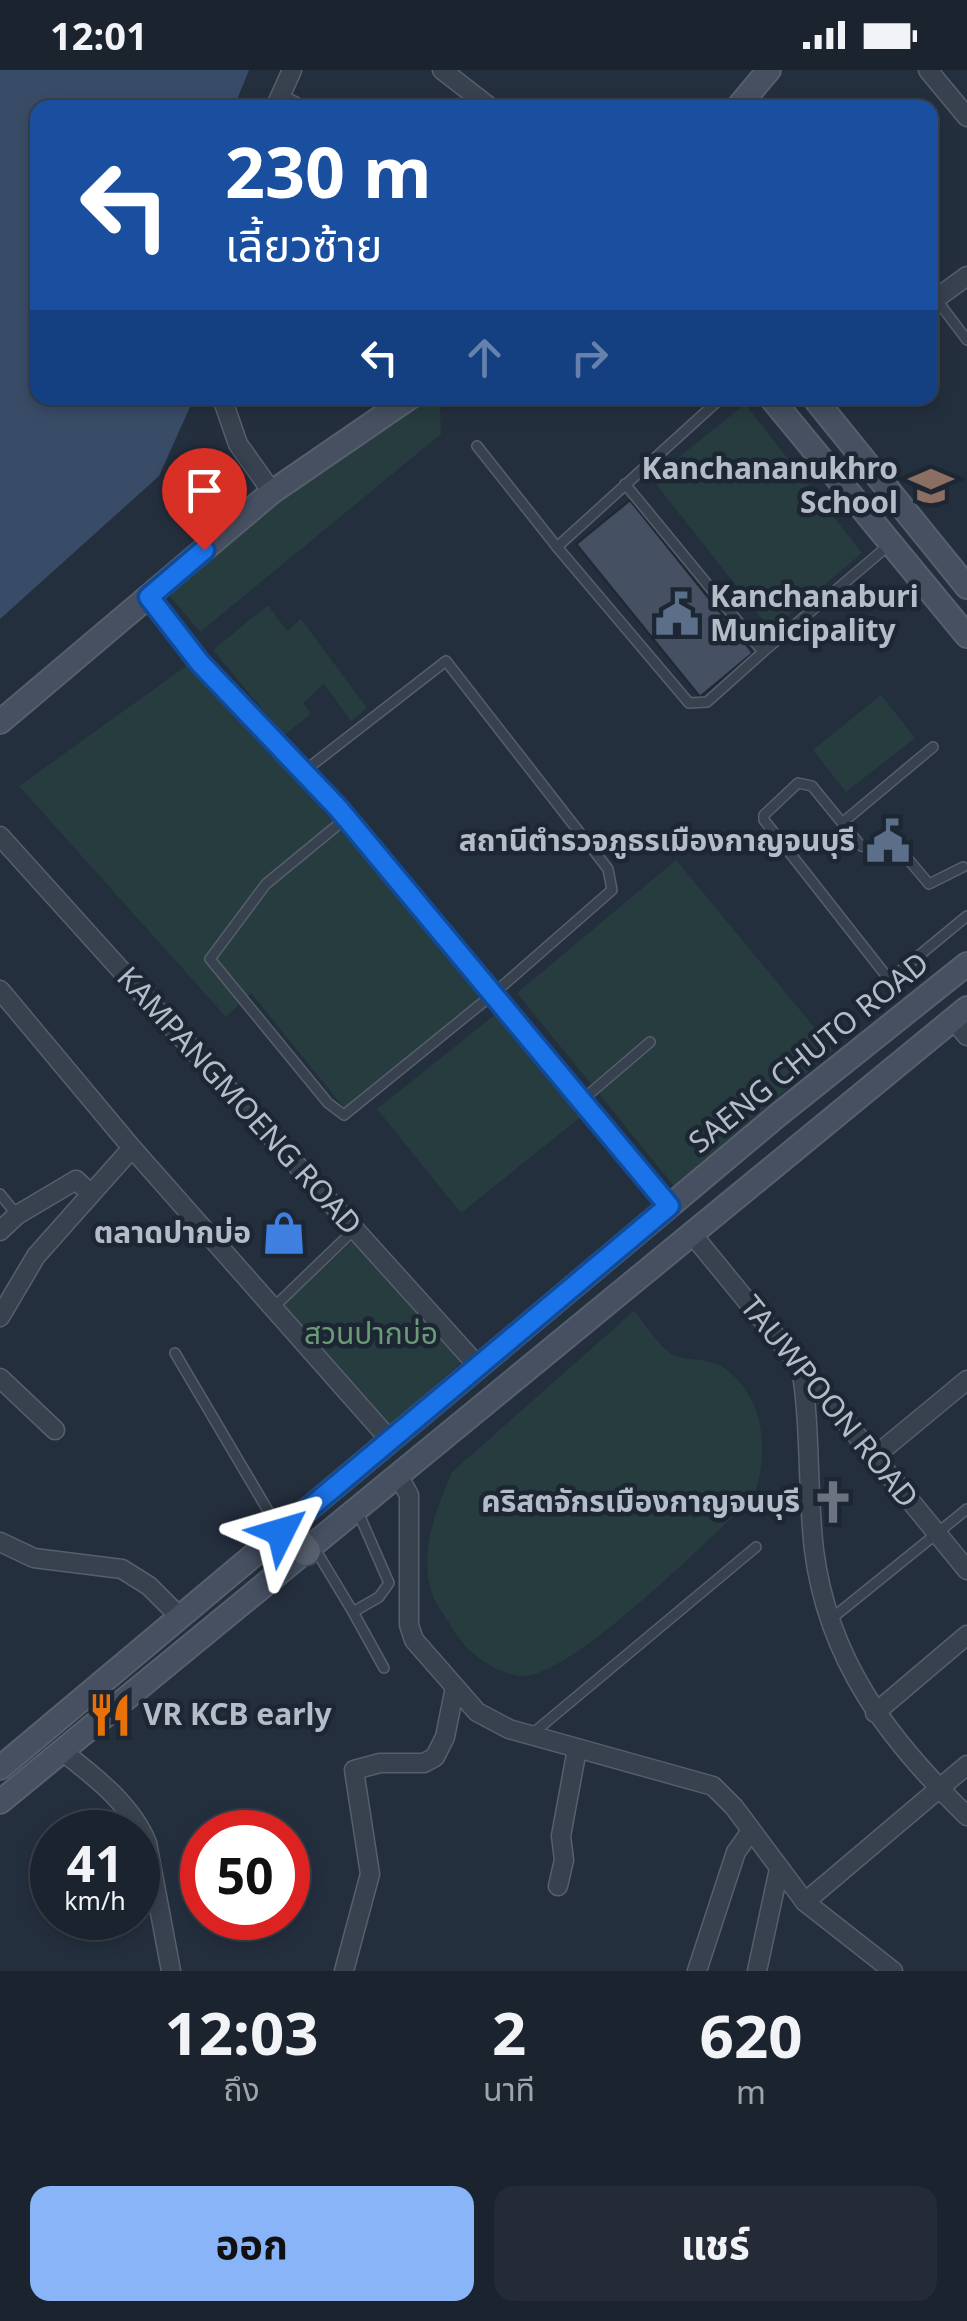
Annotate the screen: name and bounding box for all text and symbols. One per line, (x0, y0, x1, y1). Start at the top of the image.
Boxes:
text: 12:01 (50, 9, 148, 61)
text: 230 m (225, 123, 432, 219)
icon: left (60, 140, 190, 270)
text: เลี้ยวซ้าย (225, 214, 382, 275)
icon: left (352, 330, 407, 385)
icon: ahead (457, 330, 512, 385)
icon: right (562, 330, 617, 385)
place label: Kanchananukhro School (642, 447, 898, 522)
pin (162, 448, 247, 551)
school or university icon: Kanchananukhro School (907, 462, 955, 510)
icon: arrive (177, 463, 232, 518)
place label: Kanchanaburi Municipality (710, 575, 919, 650)
public building icon: Kanchanaburi Municipality (653, 590, 701, 638)
public building icon: สถานีตำรวจภูธรเมืองกาญจนบุรี (864, 817, 912, 865)
place label: สถานีตำรวจภูธรเมืองกาญจนบุรี (459, 819, 855, 860)
street label: SAENG CHUTO ROAD (679, 942, 937, 1161)
street label: KAMPANGMOENG ROAD (109, 957, 372, 1243)
shop icon: ตลาดปากบ่อ (260, 1209, 308, 1257)
place label: ตลาดปากบ่อ (94, 1211, 251, 1252)
street label: TAUWPOON ROAD (732, 1286, 928, 1516)
park label: สวนปากบ่อ (304, 1312, 438, 1353)
church icon: คริสตจักรเมืองกาญจนบุรี (809, 1478, 857, 1526)
position arrow (229, 1480, 333, 1584)
place label: คริสตจักรเมืองกาญจนบุรี (481, 1480, 800, 1521)
restaurant icon: VR KCB early (86, 1691, 134, 1739)
place label: VR KCB early (143, 1693, 333, 1734)
speed limit sign: 50 (180, 1810, 310, 1940)
text: 41 (66, 1829, 124, 1897)
text: km/h (64, 1883, 126, 1917)
text: 12:03 (164, 1991, 319, 2073)
text: 2 (492, 1991, 526, 2073)
text: 620 (700, 1994, 803, 2076)
text: ถึง (223, 2067, 260, 2110)
text: นาที (483, 2067, 535, 2110)
text: m (736, 2070, 766, 2113)
button: ออก (30, 2186, 474, 2301)
button: แชร์ (494, 2186, 937, 2301)

